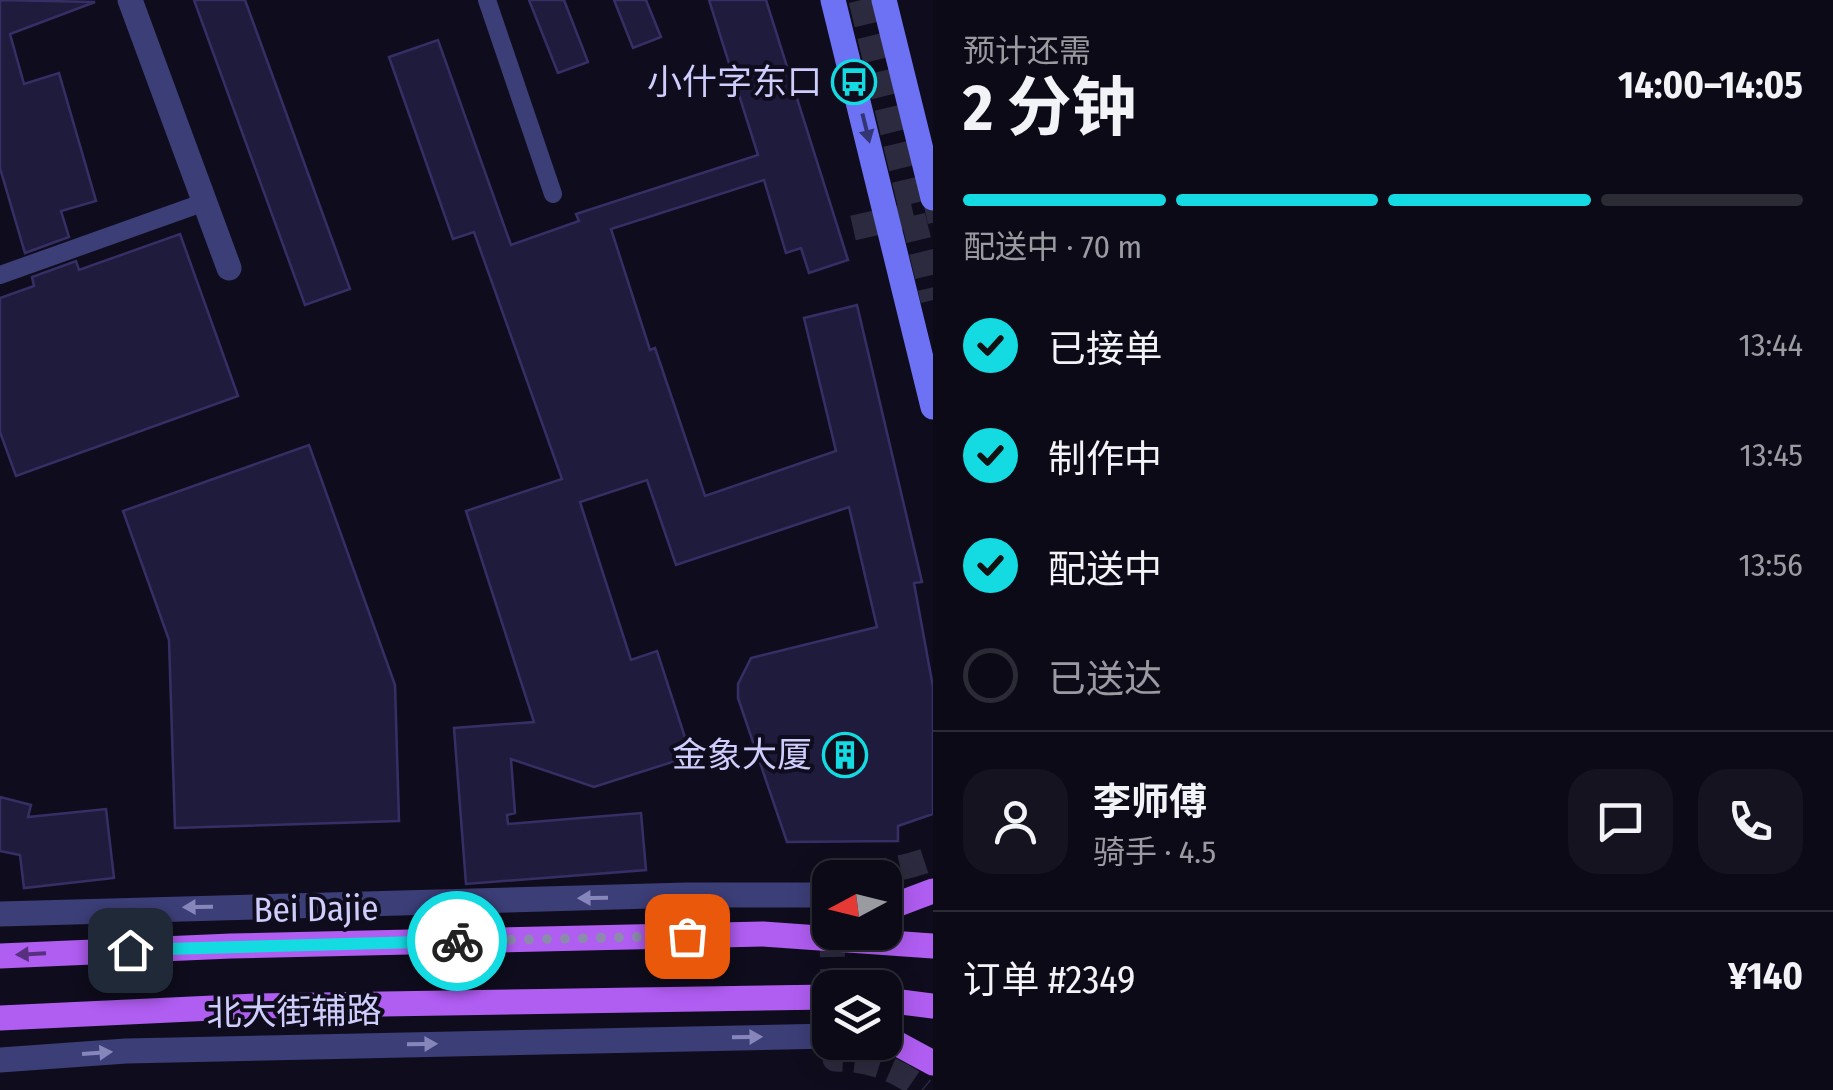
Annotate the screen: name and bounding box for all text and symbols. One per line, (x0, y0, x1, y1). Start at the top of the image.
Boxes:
text: 预计还需 (963, 32, 1091, 70)
bus stop icon: 小什字东口 (831, 59, 877, 105)
place label: 小什字东口 (647, 61, 822, 103)
text: 14:00–14:05 (1618, 62, 1803, 108)
text: 2 分钟 (963, 69, 1137, 147)
one-way arrow (859, 113, 874, 144)
text: 配送中 · 70 m (963, 228, 1142, 266)
icon: check (963, 318, 1018, 373)
text: 已接单 (1048, 326, 1162, 372)
text: 13:44 (1738, 326, 1803, 364)
icon: check (963, 428, 1018, 483)
text: 制作中 (1048, 436, 1162, 482)
text: 13:45 (1740, 436, 1803, 474)
icon: check (963, 538, 1018, 593)
text: 配送中 (1048, 546, 1162, 592)
text: 13:56 (1739, 546, 1803, 584)
text: 已送达 (1048, 656, 1162, 702)
building icon: 金象大厦 (822, 732, 868, 778)
place label: 金象大厦 (672, 734, 812, 776)
button: person (963, 769, 1068, 874)
button: chat (1568, 769, 1673, 874)
button: phone (1698, 769, 1803, 874)
text: 李师傅 (1093, 779, 1207, 825)
text: 骑手 · 4.5 (1093, 833, 1216, 871)
north arrow (812, 860, 902, 950)
map controls (812, 860, 902, 1060)
street label: Bei Dajie (253, 887, 379, 931)
one-way arrow (576, 890, 608, 906)
courier (407, 891, 507, 991)
pin (645, 894, 730, 979)
one-way arrow (181, 900, 213, 916)
pin (88, 908, 173, 993)
icon: bag (660, 909, 715, 964)
icon: bike (430, 914, 485, 969)
icon: home (103, 923, 158, 978)
one-way arrow (15, 946, 47, 962)
text: ¥140 (1728, 953, 1803, 999)
text: 订单 #2349 (963, 957, 1135, 1003)
button: layers (812, 970, 902, 1060)
street label: 北大街辅路 (206, 989, 382, 1035)
one-way arrow (732, 1029, 764, 1045)
one-way arrow (407, 1035, 439, 1051)
one-way arrow (82, 1045, 114, 1061)

